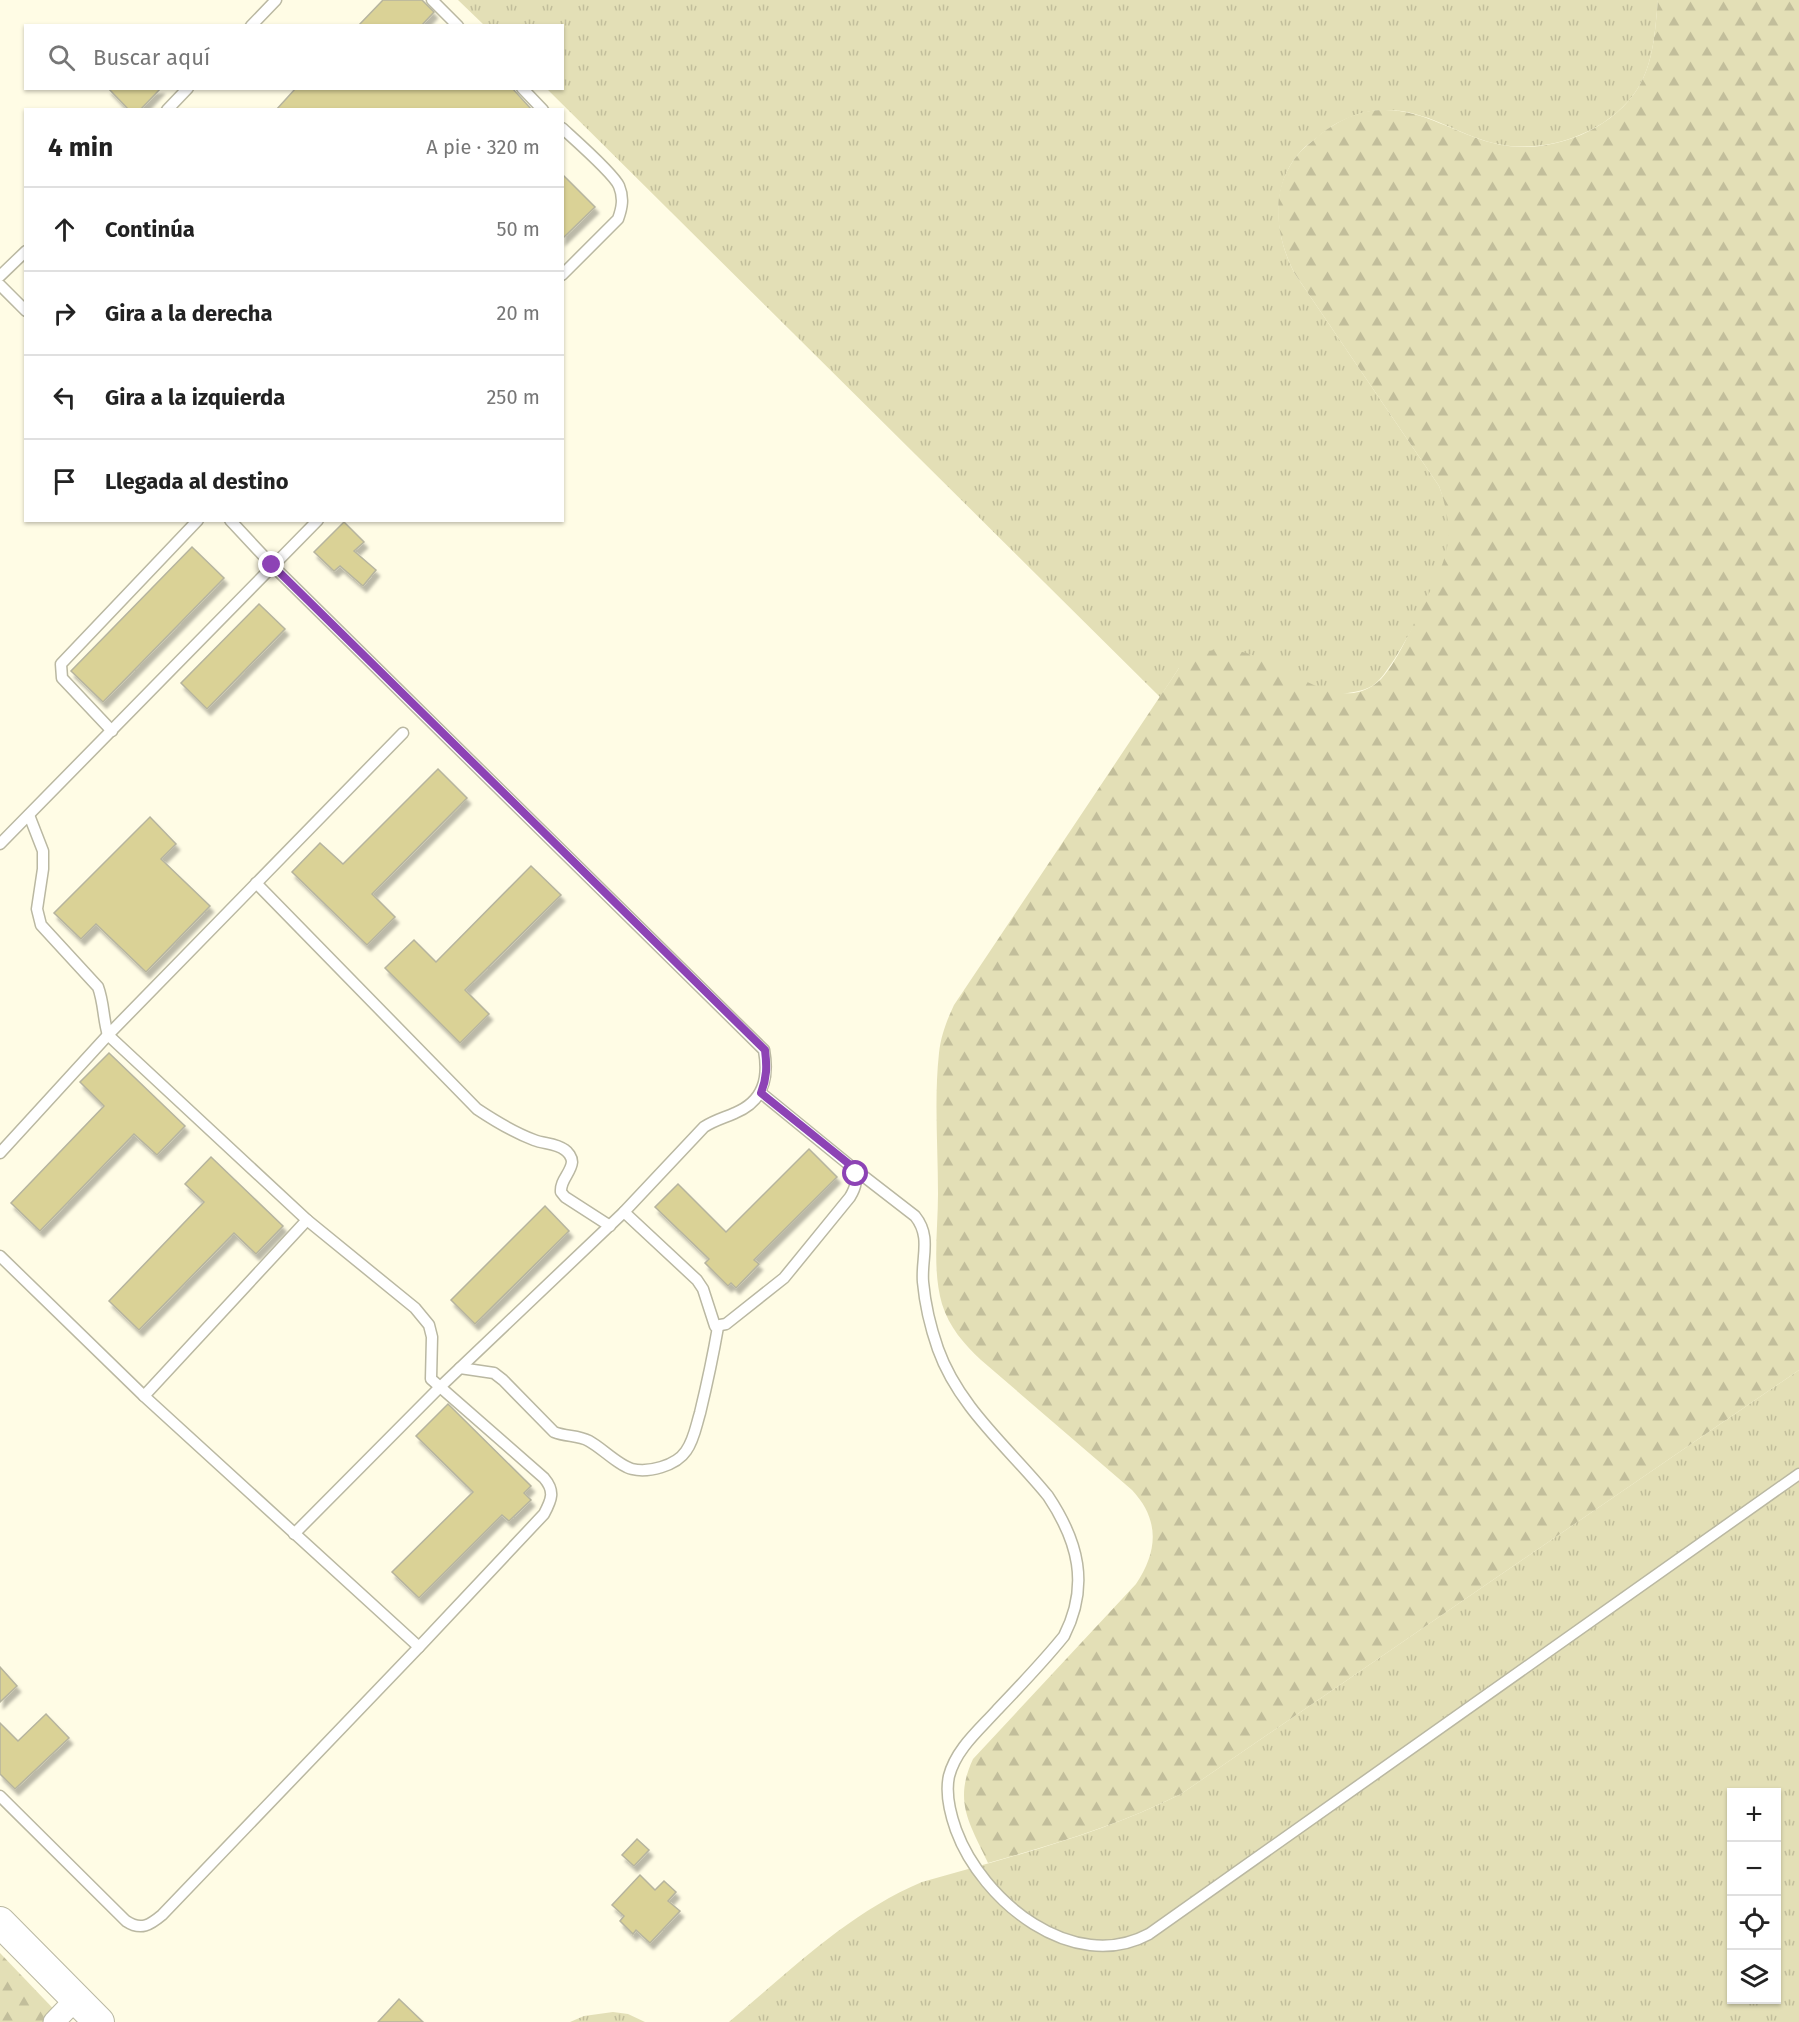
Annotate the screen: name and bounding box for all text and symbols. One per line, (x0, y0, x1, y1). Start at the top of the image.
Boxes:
search box (24, 24, 564, 90)
icon: search (45, 41, 78, 74)
text: Buscar aquí (93, 44, 210, 71)
text: 4 min (48, 132, 113, 163)
text: A pie · 320 m (426, 135, 540, 159)
icon: ahead (48, 213, 81, 246)
text: Continúa (105, 216, 195, 243)
text: 50 m (496, 217, 540, 241)
icon: right (48, 297, 81, 330)
text: Gira a la derecha (105, 300, 273, 327)
text: 20 m (497, 301, 540, 325)
icon: left (48, 381, 81, 414)
text: Gira a la izquierda (105, 384, 285, 411)
text: 250 m (486, 385, 540, 409)
icon: arrive (48, 465, 81, 498)
text: Llegada al destino (105, 468, 289, 495)
route end (258, 551, 284, 577)
route start (842, 1160, 868, 1186)
map controls (1727, 1788, 1781, 2004)
button: + (1727, 1788, 1781, 1842)
button: − (1727, 1842, 1781, 1896)
button: locate (1727, 1896, 1781, 1950)
button: layers (1727, 1950, 1781, 2004)

